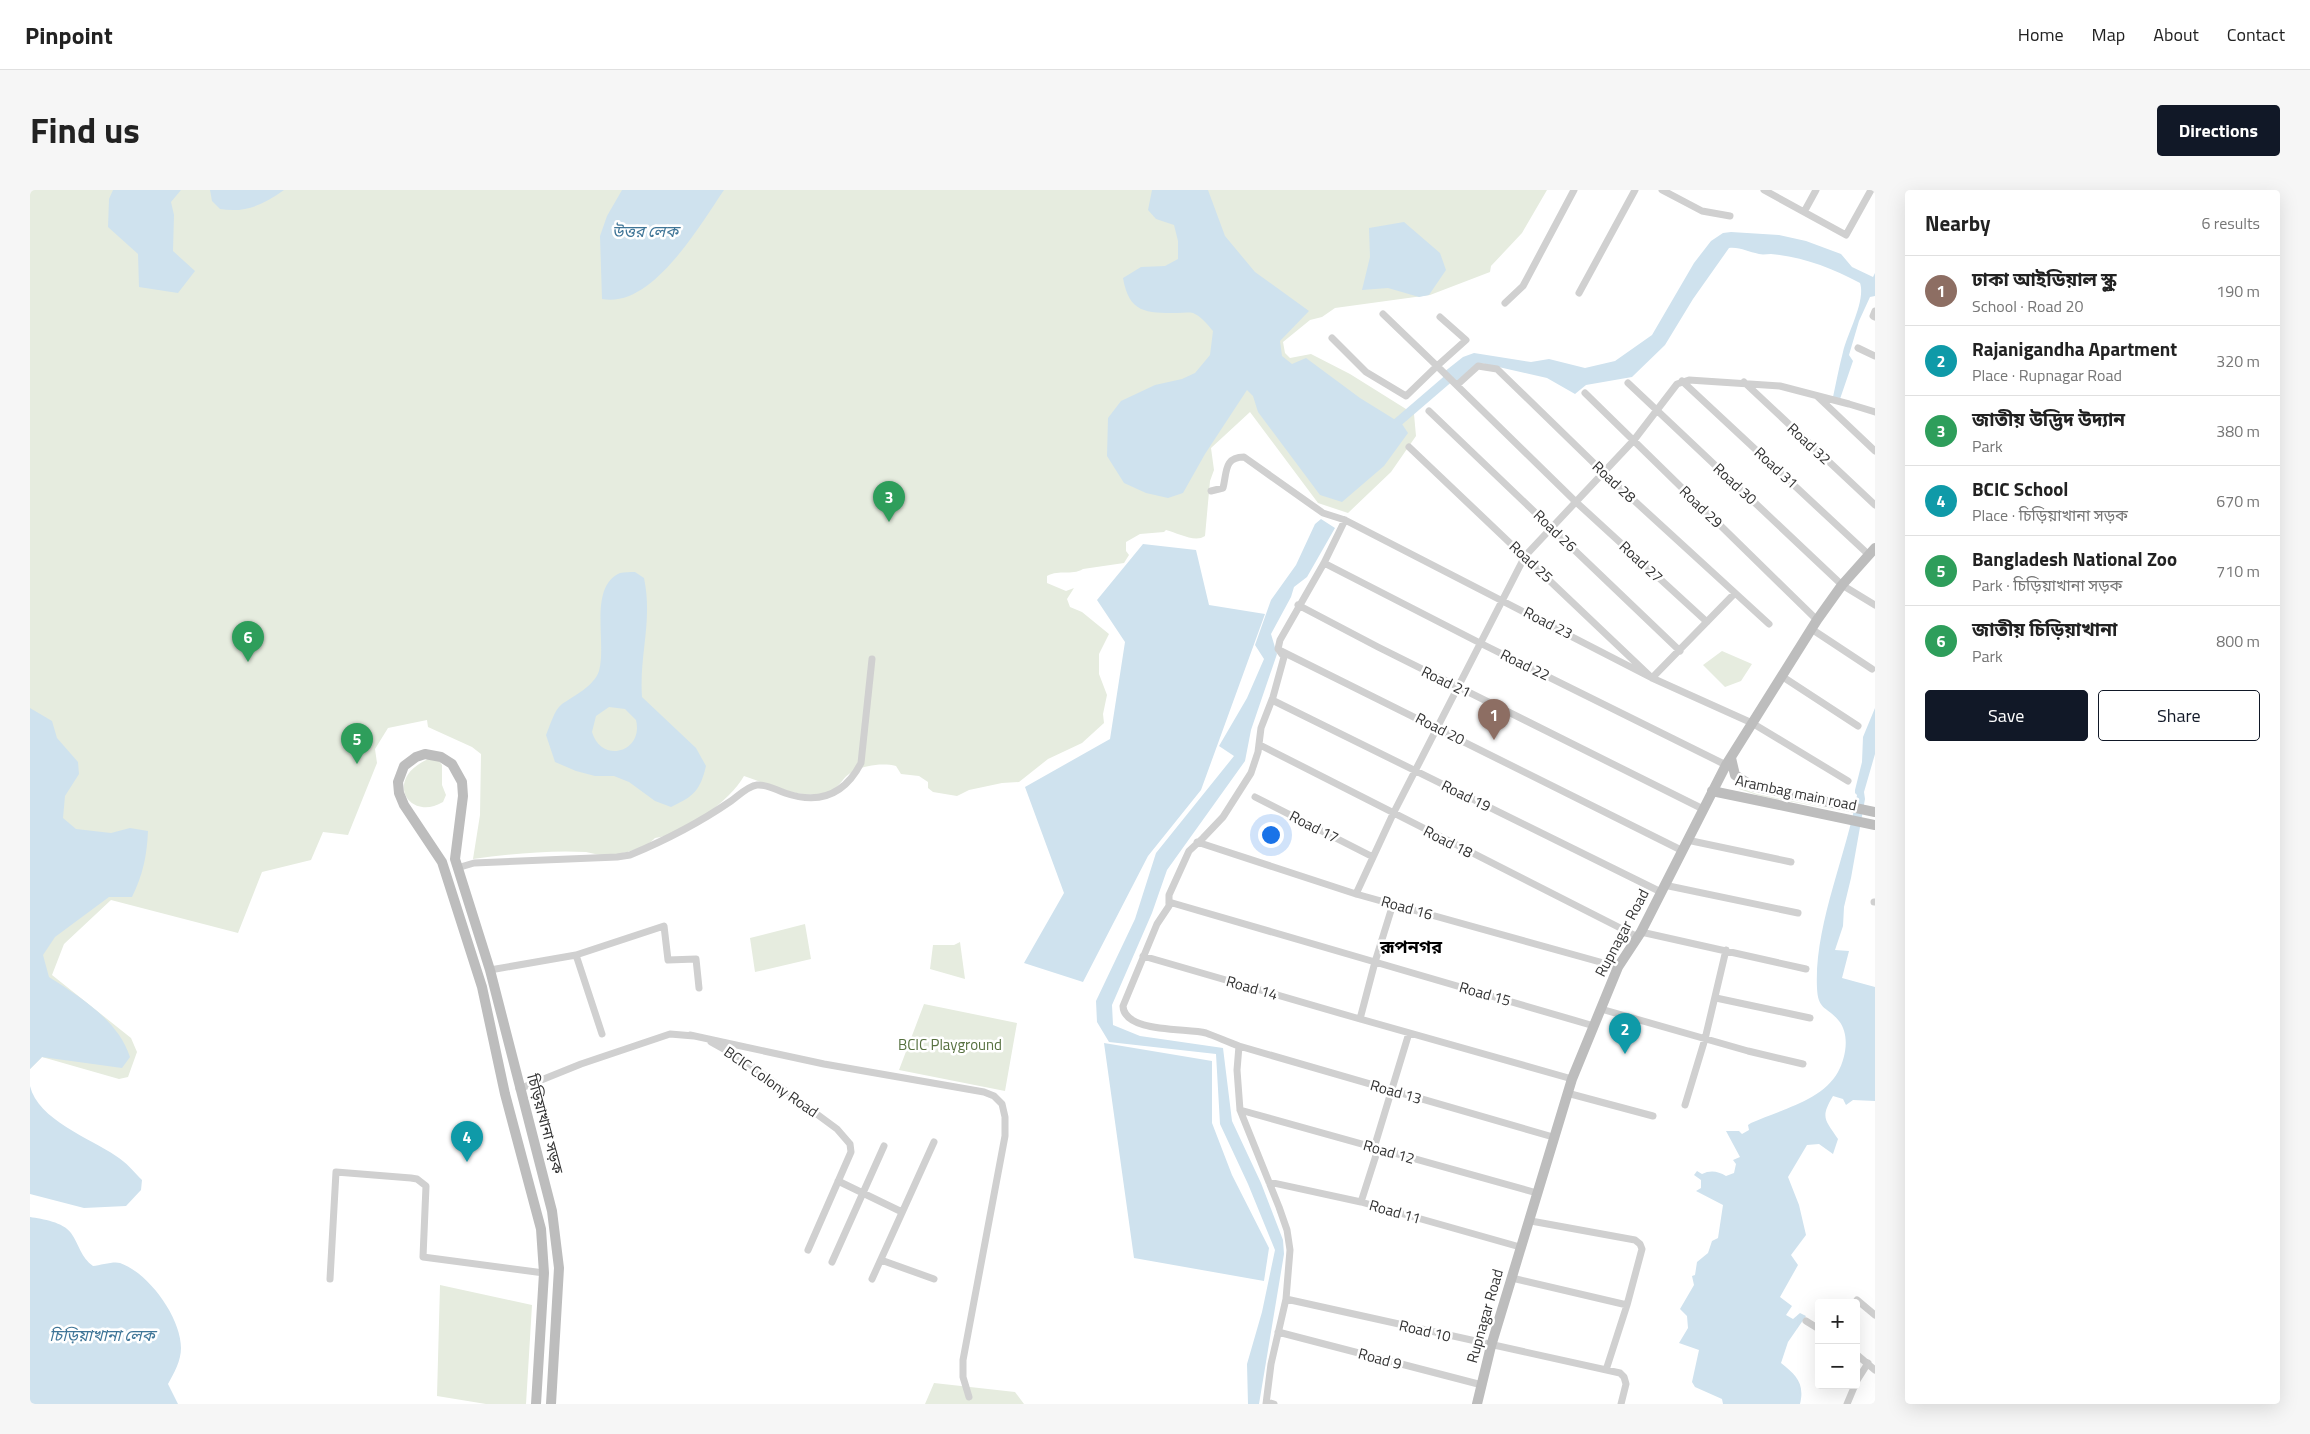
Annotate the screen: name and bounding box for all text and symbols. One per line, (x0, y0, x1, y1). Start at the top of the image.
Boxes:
text: Pinpoint (25, 17, 113, 53)
text: Home (2018, 21, 2064, 48)
text: Map (2092, 21, 2125, 48)
text: About (2153, 21, 2199, 48)
text: Contact (2227, 21, 2285, 48)
text: Find us (30, 103, 140, 157)
button: Directions (2157, 105, 2280, 156)
text: Nearby (1925, 207, 1990, 239)
text: 6 results (2201, 211, 2260, 235)
water label: উত্তর লেক (612, 219, 681, 243)
text: ঢাকা আইডিয়াল স্কুল (1972, 264, 2116, 293)
text: 1 (1937, 279, 1945, 303)
text: 190 m (2216, 279, 2260, 303)
text: School · Road 20 (1972, 294, 2083, 318)
text: Rajanigandha Apartment (1972, 334, 2177, 363)
text: 2 (1937, 349, 1945, 373)
text: 320 m (2216, 349, 2260, 373)
text: Place · Rupnagar Road (1972, 363, 2122, 387)
text: জাতীয় উদ্ভিদ উদ্যান (1972, 404, 2125, 433)
street label: Road 32 (1782, 417, 1836, 470)
text: 3 (1937, 419, 1945, 443)
text: 380 m (2216, 419, 2260, 443)
text: Park (1972, 434, 2003, 458)
street label: Road 31 (1749, 441, 1803, 494)
street label: Road 28 (1587, 455, 1641, 508)
street label: Road 30 (1708, 457, 1762, 510)
text: BCIC School (1972, 474, 2068, 503)
street label: Road 29 (1674, 480, 1728, 533)
pin: 3 (873, 481, 905, 522)
text: 4 (1937, 489, 1945, 513)
text: 670 m (2216, 489, 2260, 513)
text: Place · চিড়িয়াখানা সড়ক (1972, 503, 2128, 527)
street label: Road 26 (1528, 504, 1582, 557)
street label: Road 25 (1504, 535, 1558, 588)
street label: Road 27 (1614, 535, 1668, 588)
text: Bangladesh National Zoo (1972, 544, 2177, 573)
text: 5 (1937, 559, 1945, 583)
text: 710 m (2216, 559, 2260, 583)
text: Park · চিড়িয়াখানা সড়ক (1972, 573, 2122, 597)
street label: Road 23 (1520, 600, 1577, 645)
text: জাতীয় চিড়িয়াখানা (1972, 614, 2117, 643)
pin: 6 (232, 621, 264, 662)
text: 6 (1937, 629, 1945, 653)
text: 800 m (2216, 629, 2260, 653)
street label: Road 22 (1497, 643, 1554, 686)
text: Park (1972, 644, 2003, 668)
street label: Road 21 (1418, 660, 1475, 703)
button: Save (1925, 690, 2088, 741)
button: Share (2098, 690, 2260, 741)
pin: 1 (1478, 699, 1510, 740)
street label: Road 20 (1412, 706, 1469, 751)
pin: 5 (341, 723, 373, 764)
street label: Arambag main road (1733, 768, 1859, 817)
street label: Road 19 (1438, 774, 1495, 817)
street label: Road 17 (1286, 804, 1343, 849)
street label: Road 18 (1420, 819, 1477, 864)
your location (1258, 822, 1284, 848)
street label: Rupnagar Road (1589, 885, 1654, 981)
street label: Road 16 (1379, 889, 1436, 926)
district label: রূপনগর (1379, 933, 1443, 960)
street label: Road 14 (1224, 969, 1281, 1006)
street label: Road 15 (1457, 975, 1514, 1012)
pin: 2 (1609, 1013, 1641, 1054)
park label: BCIC Playground (898, 1033, 1002, 1056)
street label: BCIC Colony Road (719, 1040, 823, 1123)
street label: চিড়িয়াখানা সড়ক (521, 1070, 570, 1177)
street label: Road 13 (1368, 1073, 1425, 1110)
pin: 4 (451, 1121, 483, 1162)
street label: Road 12 (1361, 1133, 1418, 1170)
street label: Road 11 (1367, 1193, 1424, 1230)
street label: Rupnagar Road (1460, 1266, 1509, 1366)
map controls (1815, 1299, 1860, 1389)
button: + (1815, 1299, 1860, 1344)
street label: Road 10 (1397, 1313, 1453, 1348)
water label: চিড়িয়াখানা লেক (49, 1323, 158, 1347)
street label: Road 9 (1356, 1342, 1404, 1375)
button: − (1815, 1344, 1860, 1389)

